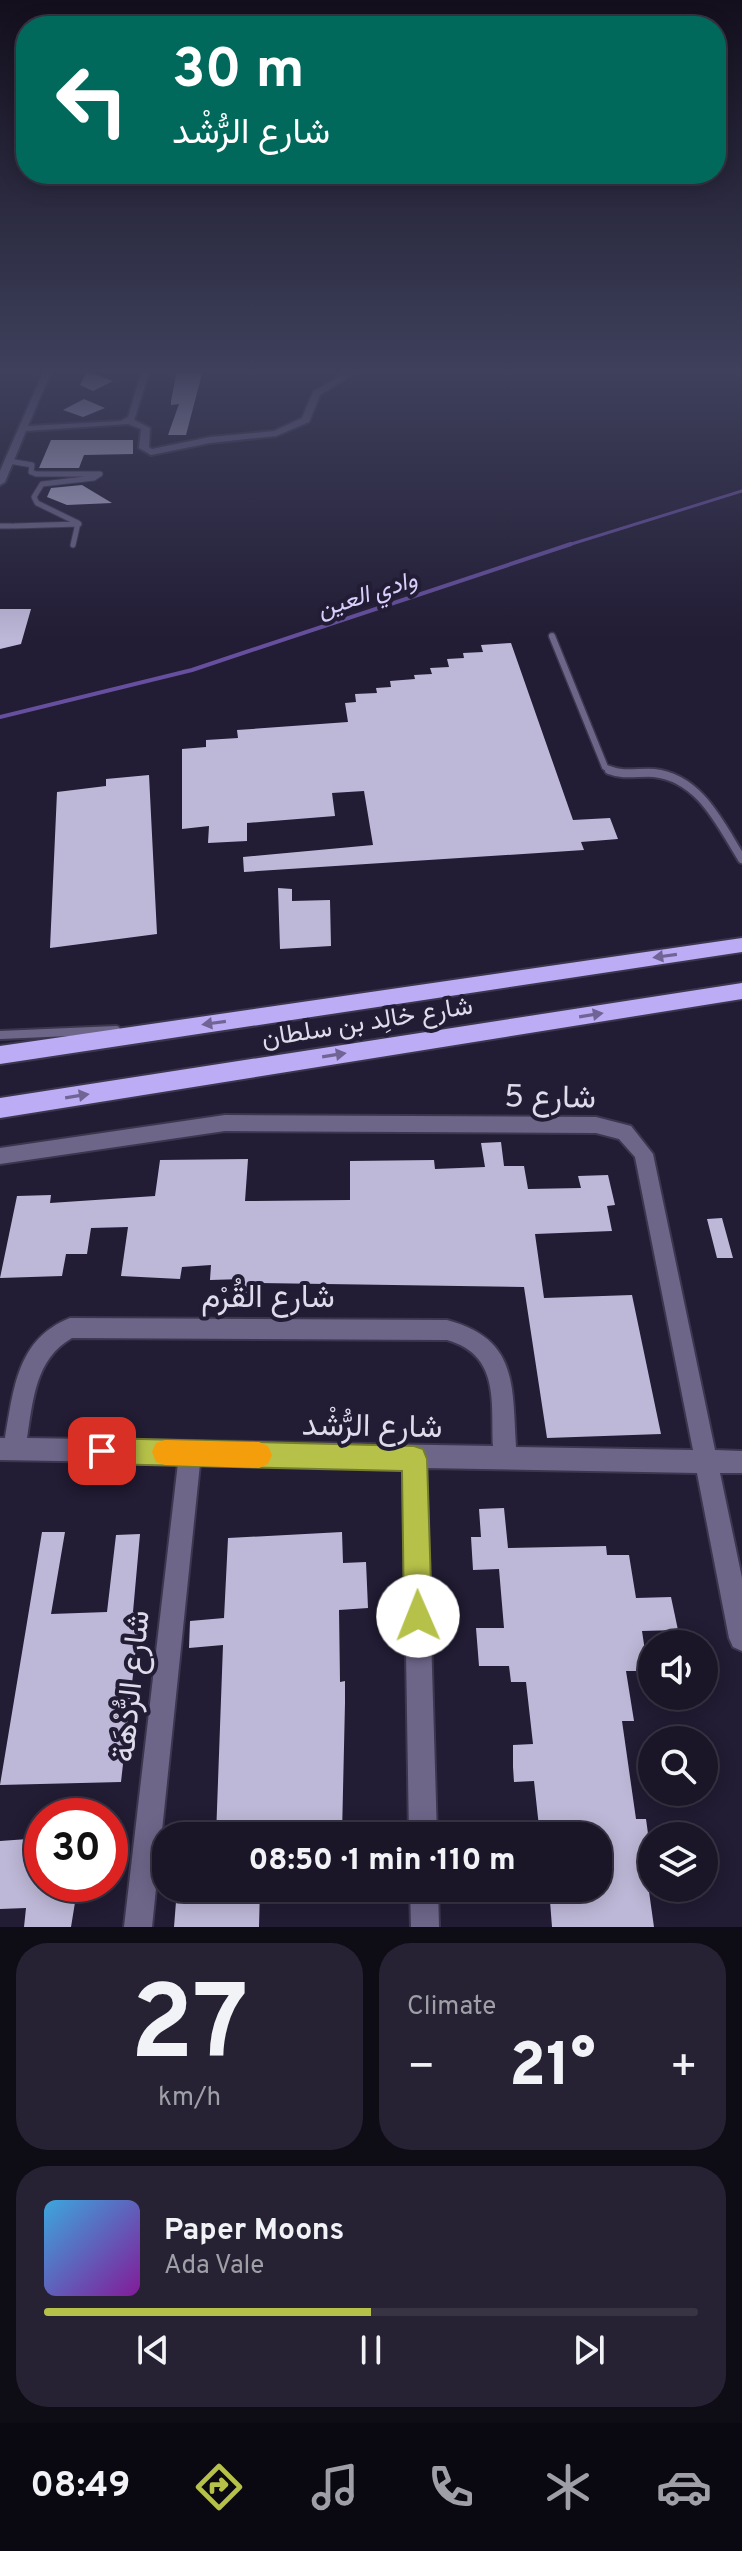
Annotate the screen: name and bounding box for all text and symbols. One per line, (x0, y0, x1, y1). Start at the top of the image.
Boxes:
text: 30 m (172, 37, 305, 107)
icon: left (40, 48, 144, 152)
text: شارع الرُّشْد (172, 111, 330, 157)
water label: وادي العين (314, 566, 422, 628)
one-way arrow (652, 950, 677, 963)
street label: شارع خالِد بن سلطان (259, 990, 475, 1056)
one-way arrow (578, 1008, 603, 1021)
one-way arrow (201, 1017, 226, 1029)
one-way arrow (322, 1048, 347, 1061)
street label: شارع 5 (504, 1078, 596, 1120)
one-way arrow (65, 1089, 90, 1102)
street label: شارع القُرْم (201, 1277, 335, 1319)
street label: شارع الرُّشْد (301, 1405, 443, 1449)
pin (68, 1417, 136, 1485)
icon: arrive (80, 1429, 124, 1473)
position arrow (376, 1574, 460, 1658)
street label: شارع الرُّدْهَة (104, 1608, 161, 1764)
map controls (638, 1630, 718, 1902)
button: sound (638, 1630, 718, 1710)
button: search (638, 1726, 718, 1806)
speed limit sign: 30 (24, 1798, 128, 1902)
button: layers (638, 1822, 718, 1902)
text: 08:50 · 1 min · 110 m (248, 1843, 516, 1880)
text: 27 (130, 1964, 249, 2096)
text: Climate (407, 1991, 496, 2024)
text: 21° (509, 2031, 596, 2107)
text: − (407, 2041, 435, 2097)
text: + (670, 2041, 698, 2097)
text: km/h (158, 2082, 221, 2115)
text: Paper Moons (164, 2213, 344, 2250)
text: Ada Vale (164, 2250, 264, 2283)
icon: previous (131, 2328, 175, 2372)
icon: pause (349, 2328, 393, 2372)
icon: next (567, 2328, 611, 2372)
icon: directions (191, 2459, 247, 2515)
icon: music (307, 2459, 363, 2515)
icon: phone (423, 2459, 479, 2515)
icon: climate (540, 2459, 596, 2515)
icon: car (656, 2459, 712, 2515)
text: 08:49 (30, 2464, 130, 2510)

